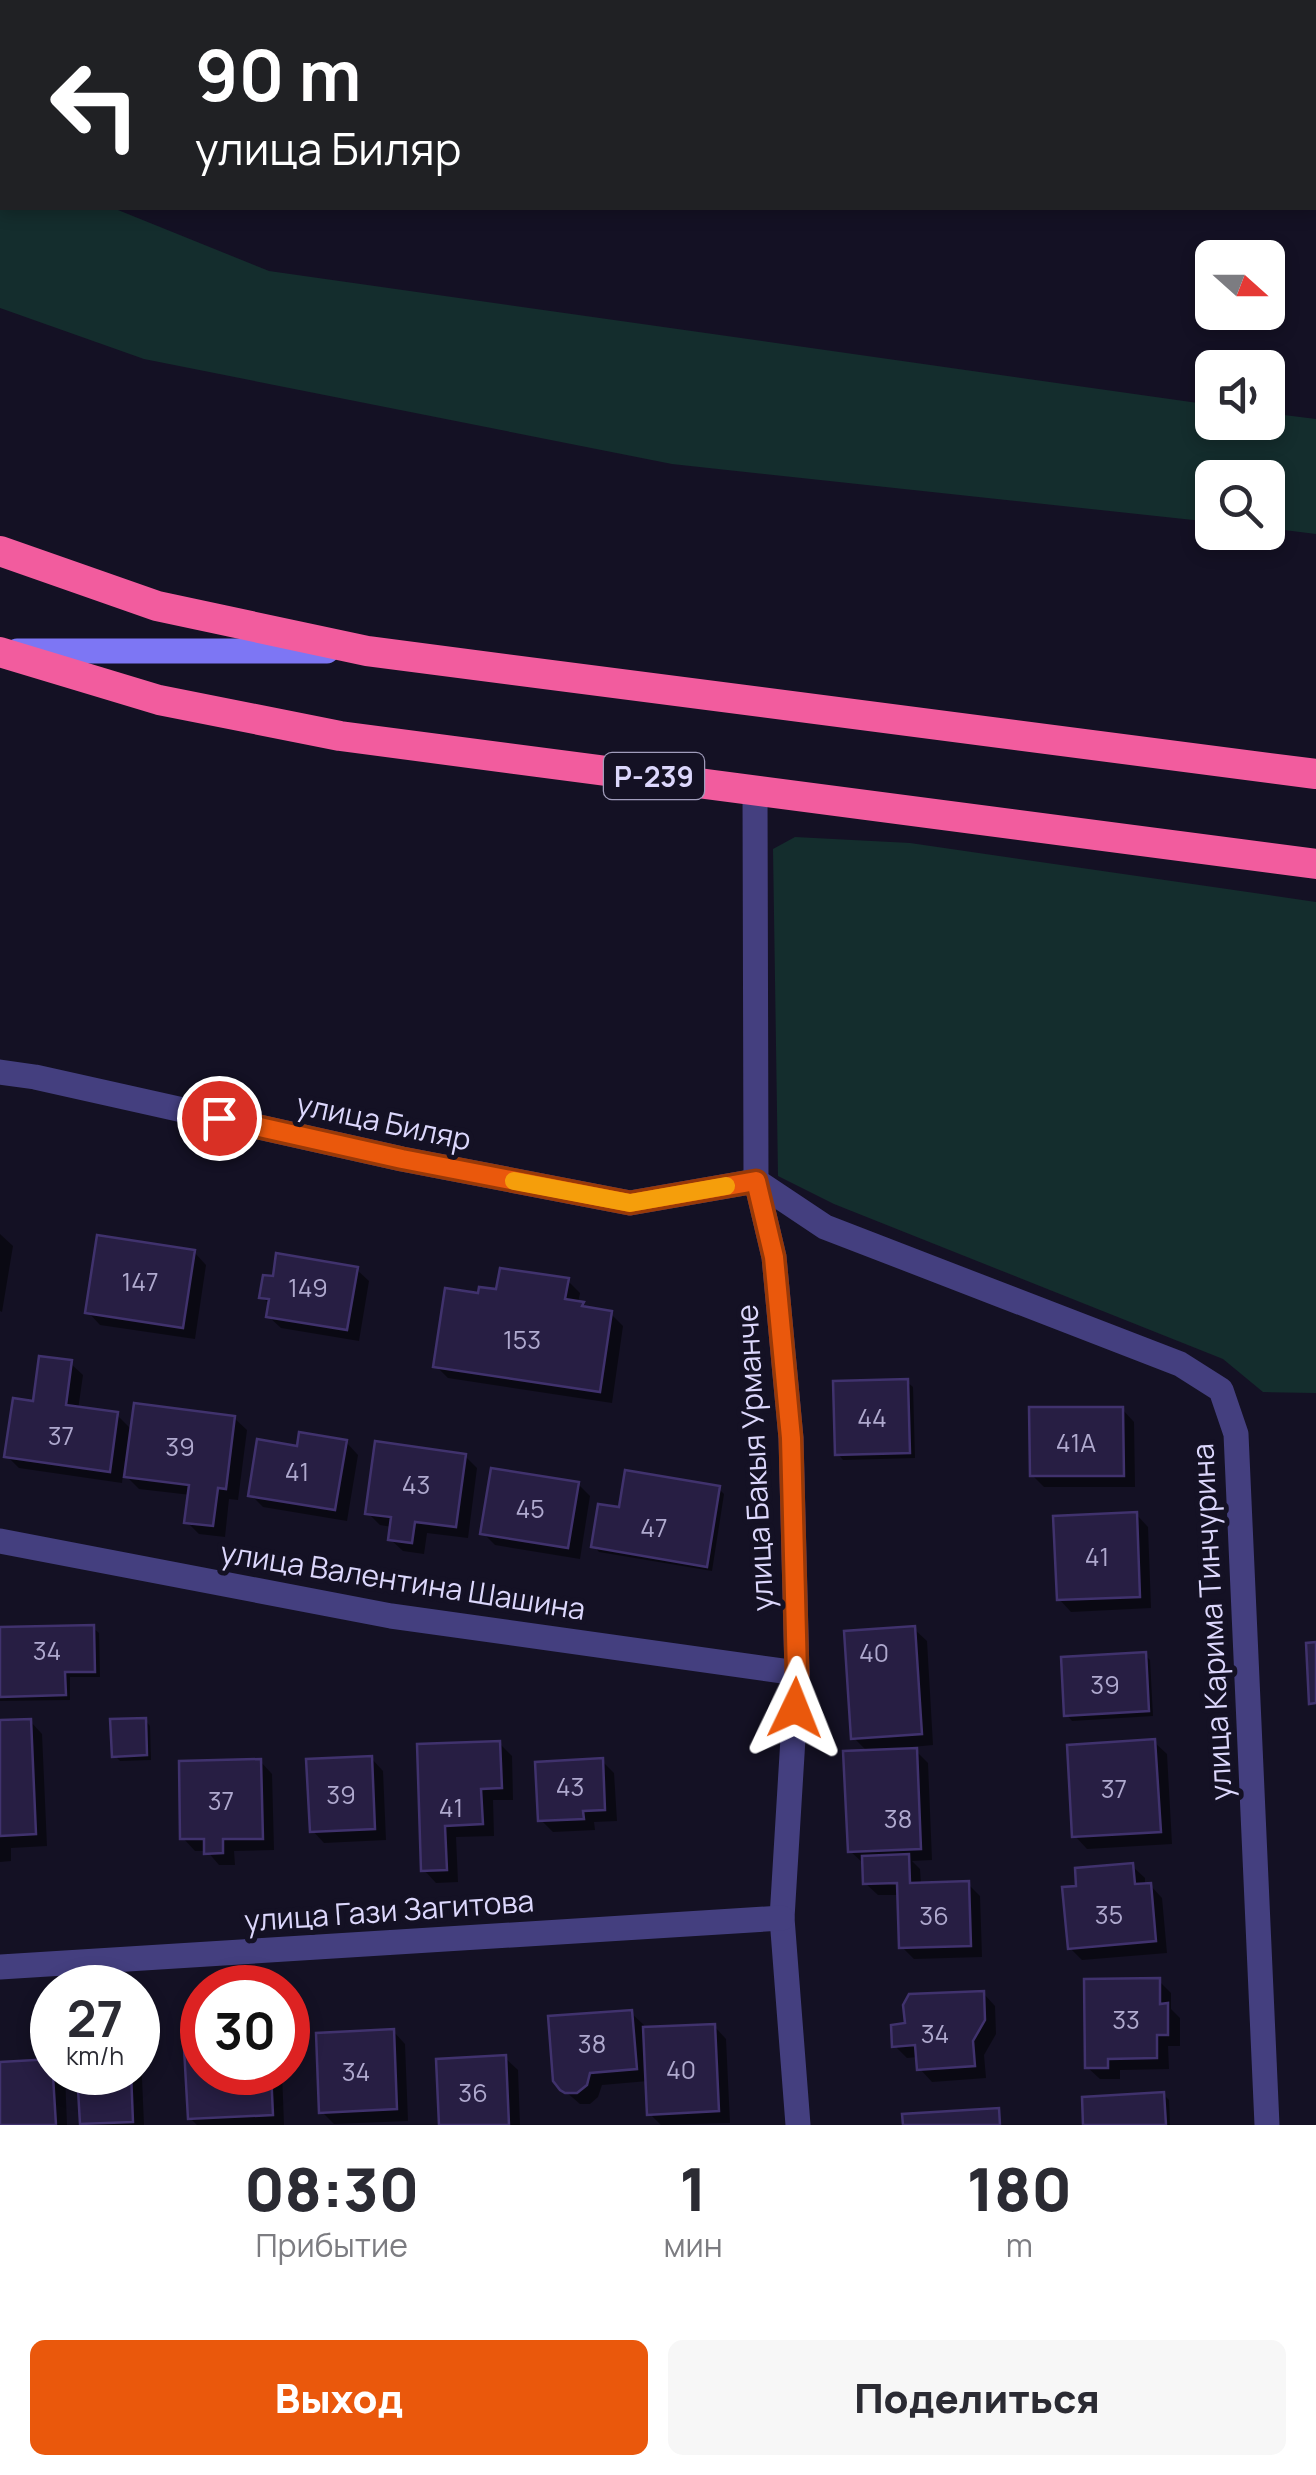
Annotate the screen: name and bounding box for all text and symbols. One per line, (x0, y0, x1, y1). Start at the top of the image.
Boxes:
text: 90 m (195, 26, 362, 122)
icon: left (30, 40, 160, 170)
text: улица Биляр (195, 117, 461, 179)
north arrow (1195, 240, 1285, 330)
map controls (1195, 240, 1285, 550)
button: sound (1195, 350, 1285, 440)
button: search (1195, 460, 1285, 550)
road number: Р-239 (604, 753, 704, 799)
pin (177, 1076, 262, 1161)
street label: улица Биляр (293, 1082, 475, 1160)
icon: arrive (192, 1091, 247, 1146)
house number: 147 (121, 1264, 159, 1299)
house number: 149 (288, 1270, 328, 1305)
street label: улица Бакыя Урманче (725, 1303, 783, 1613)
house number: 153 (503, 1322, 541, 1357)
house number: 44 (857, 1400, 887, 1435)
house number: 37 (48, 1418, 74, 1453)
house number: 41А (1056, 1425, 1096, 1460)
house number: 39 (165, 1429, 195, 1464)
street label: улица Карима Тинчурина (1181, 1442, 1241, 1802)
house number: 41 (285, 1454, 309, 1489)
house number: 43 (402, 1467, 430, 1502)
house number: 45 (515, 1491, 545, 1526)
house number: 47 (640, 1510, 668, 1545)
street label: улица Валентина Шашина (218, 1531, 588, 1629)
house number: 41 (1085, 1539, 1109, 1574)
house number: 34 (33, 1633, 61, 1668)
house number: 40 (859, 1635, 889, 1670)
position arrow (743, 1656, 847, 1760)
house number: 39 (1090, 1667, 1120, 1702)
house number: 43 (556, 1769, 584, 1804)
house number: 37 (1101, 1771, 1127, 1806)
house number: 39 (326, 1777, 356, 1812)
house number: 37 (208, 1783, 234, 1818)
house number: 41 (439, 1790, 463, 1825)
house number: 38 (884, 1801, 912, 1836)
street label: улица Гази Загитова (243, 1879, 535, 1941)
house number: 35 (1095, 1897, 1123, 1932)
house number: 36 (919, 1898, 949, 1933)
speed limit sign: 30 (180, 1965, 310, 2095)
text: 27 (67, 1984, 123, 2052)
house number: 33 (1112, 2002, 1140, 2037)
house number: 34 (921, 2016, 949, 2051)
house number: 38 (578, 2026, 606, 2061)
text: km/h (66, 2038, 124, 2073)
house number: 40 (666, 2052, 696, 2087)
house number: 34 (342, 2054, 370, 2089)
house number: 36 (458, 2075, 488, 2110)
text: 08:30 (244, 2147, 419, 2229)
text: 1 (679, 2147, 707, 2229)
text: 180 (967, 2147, 1072, 2229)
text: Прибытие (255, 2223, 408, 2267)
text: мин (663, 2223, 723, 2267)
text: m (1006, 2223, 1033, 2267)
button: Выход (30, 2340, 648, 2455)
button: Поделиться (668, 2340, 1286, 2455)

